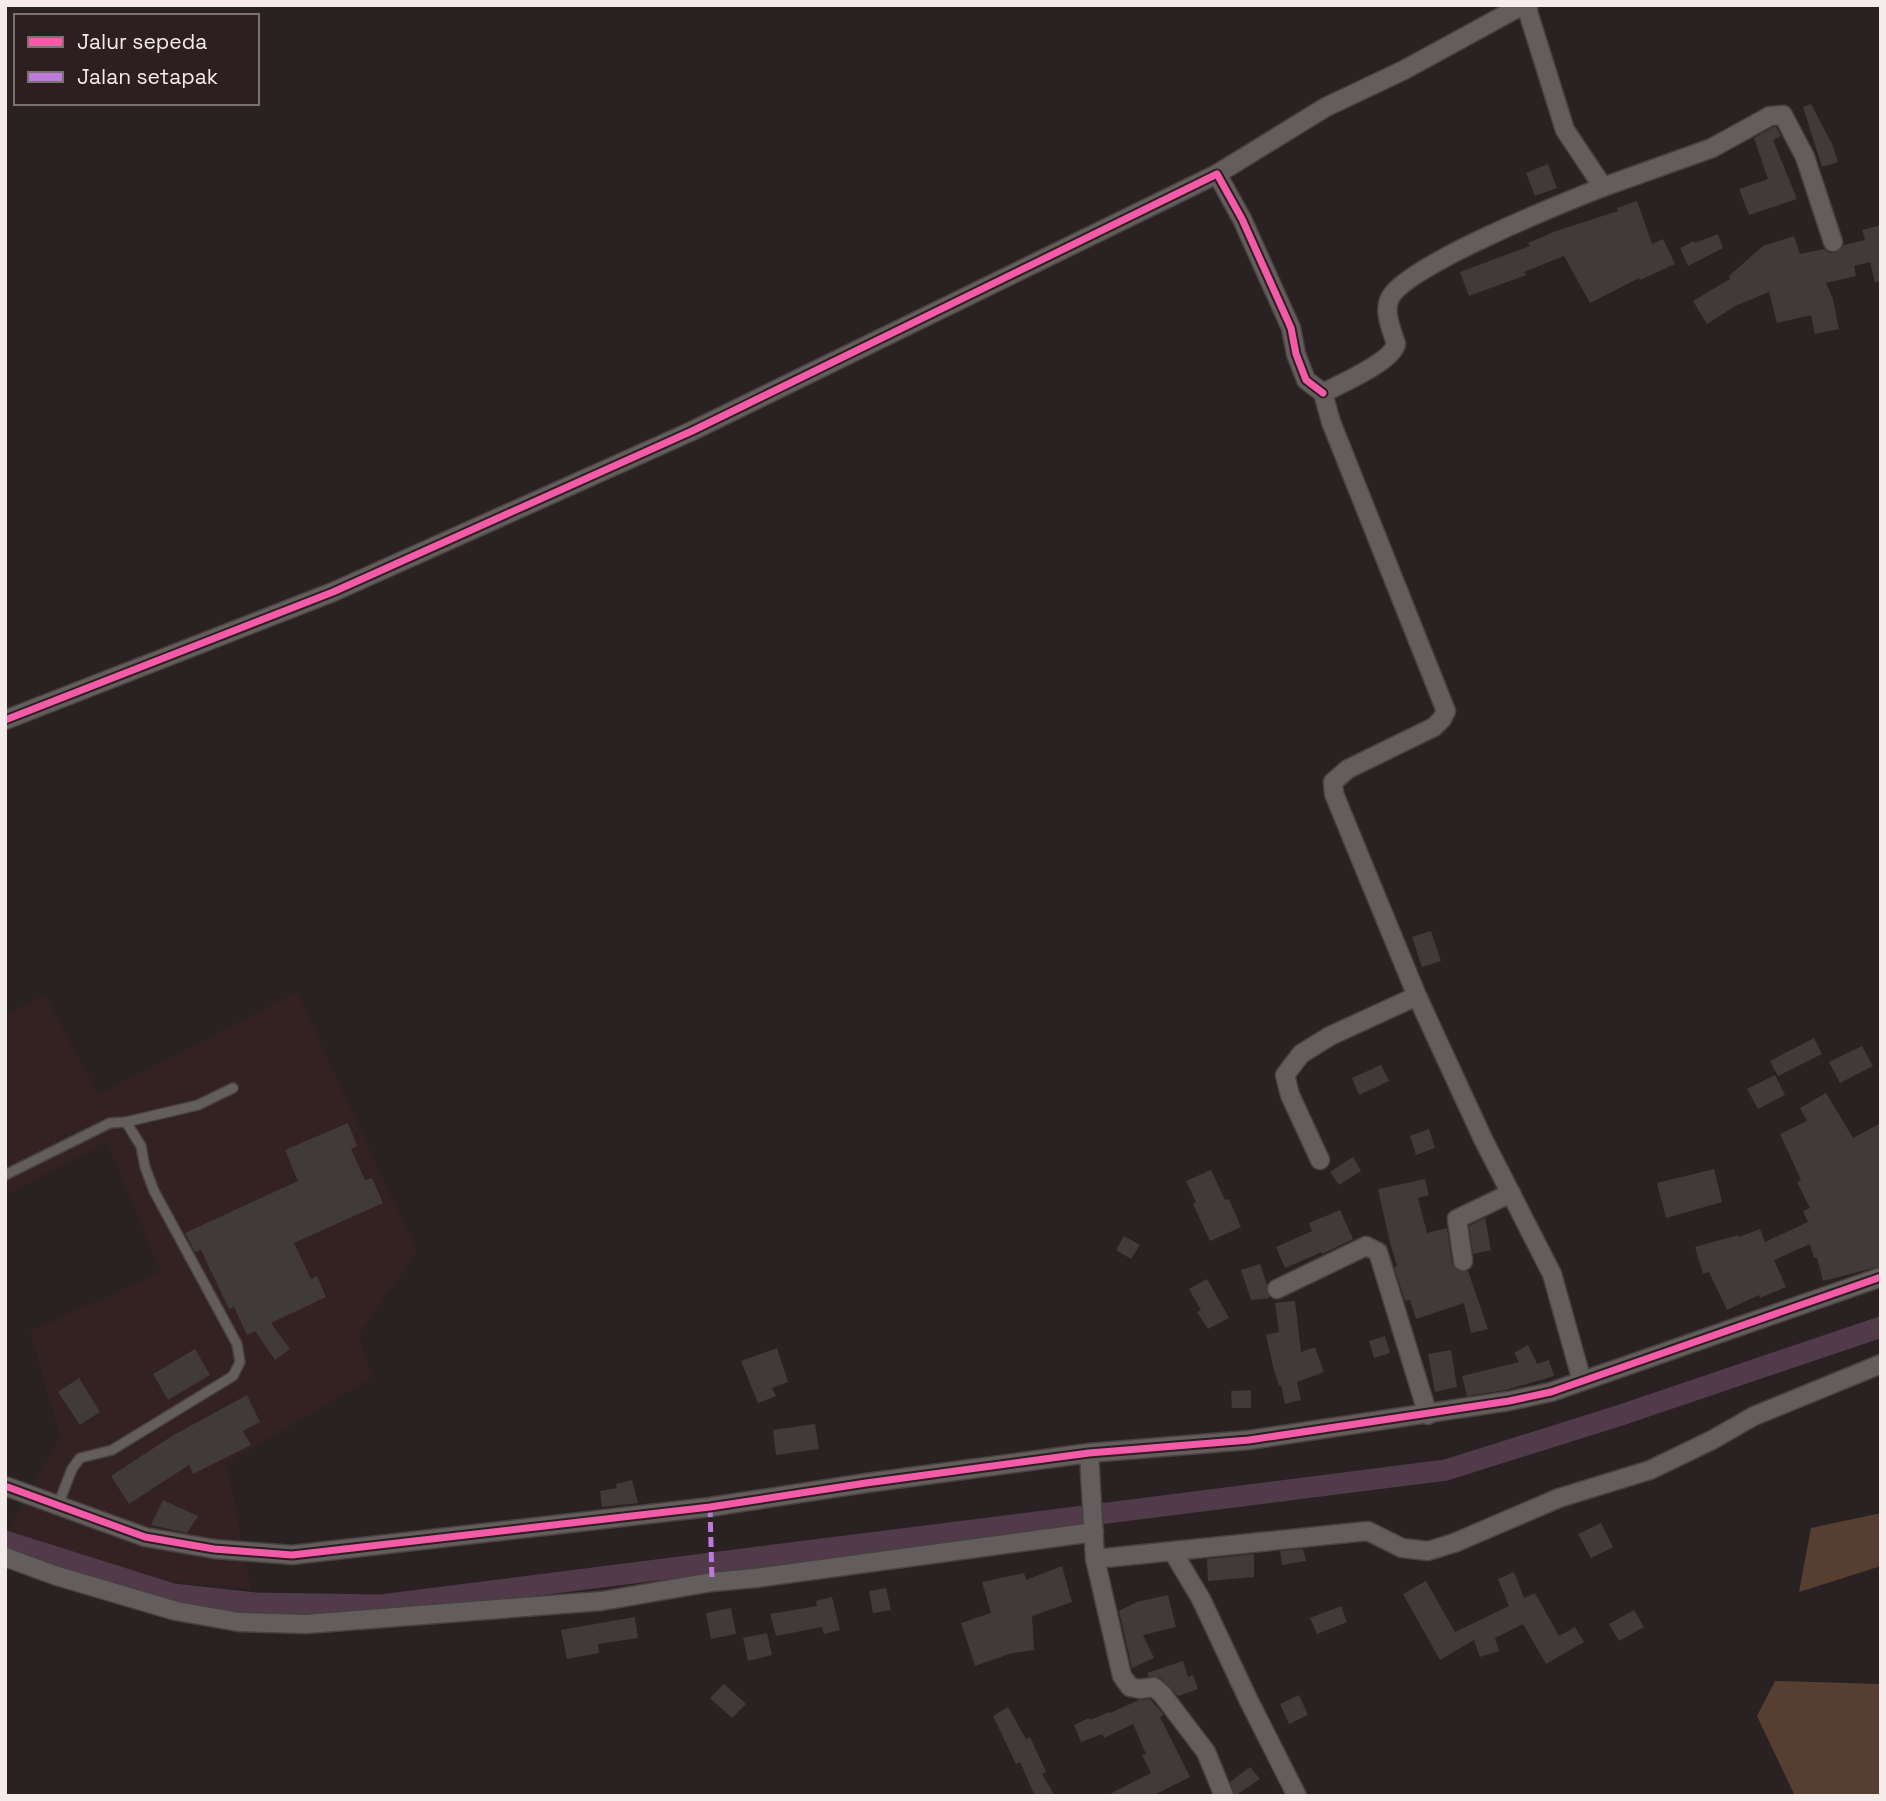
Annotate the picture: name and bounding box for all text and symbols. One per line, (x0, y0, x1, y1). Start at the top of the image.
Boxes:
legend (14, 14, 259, 105)
text: Jalur sepeda (77, 28, 207, 55)
text: Jalan setapak (77, 63, 218, 90)

